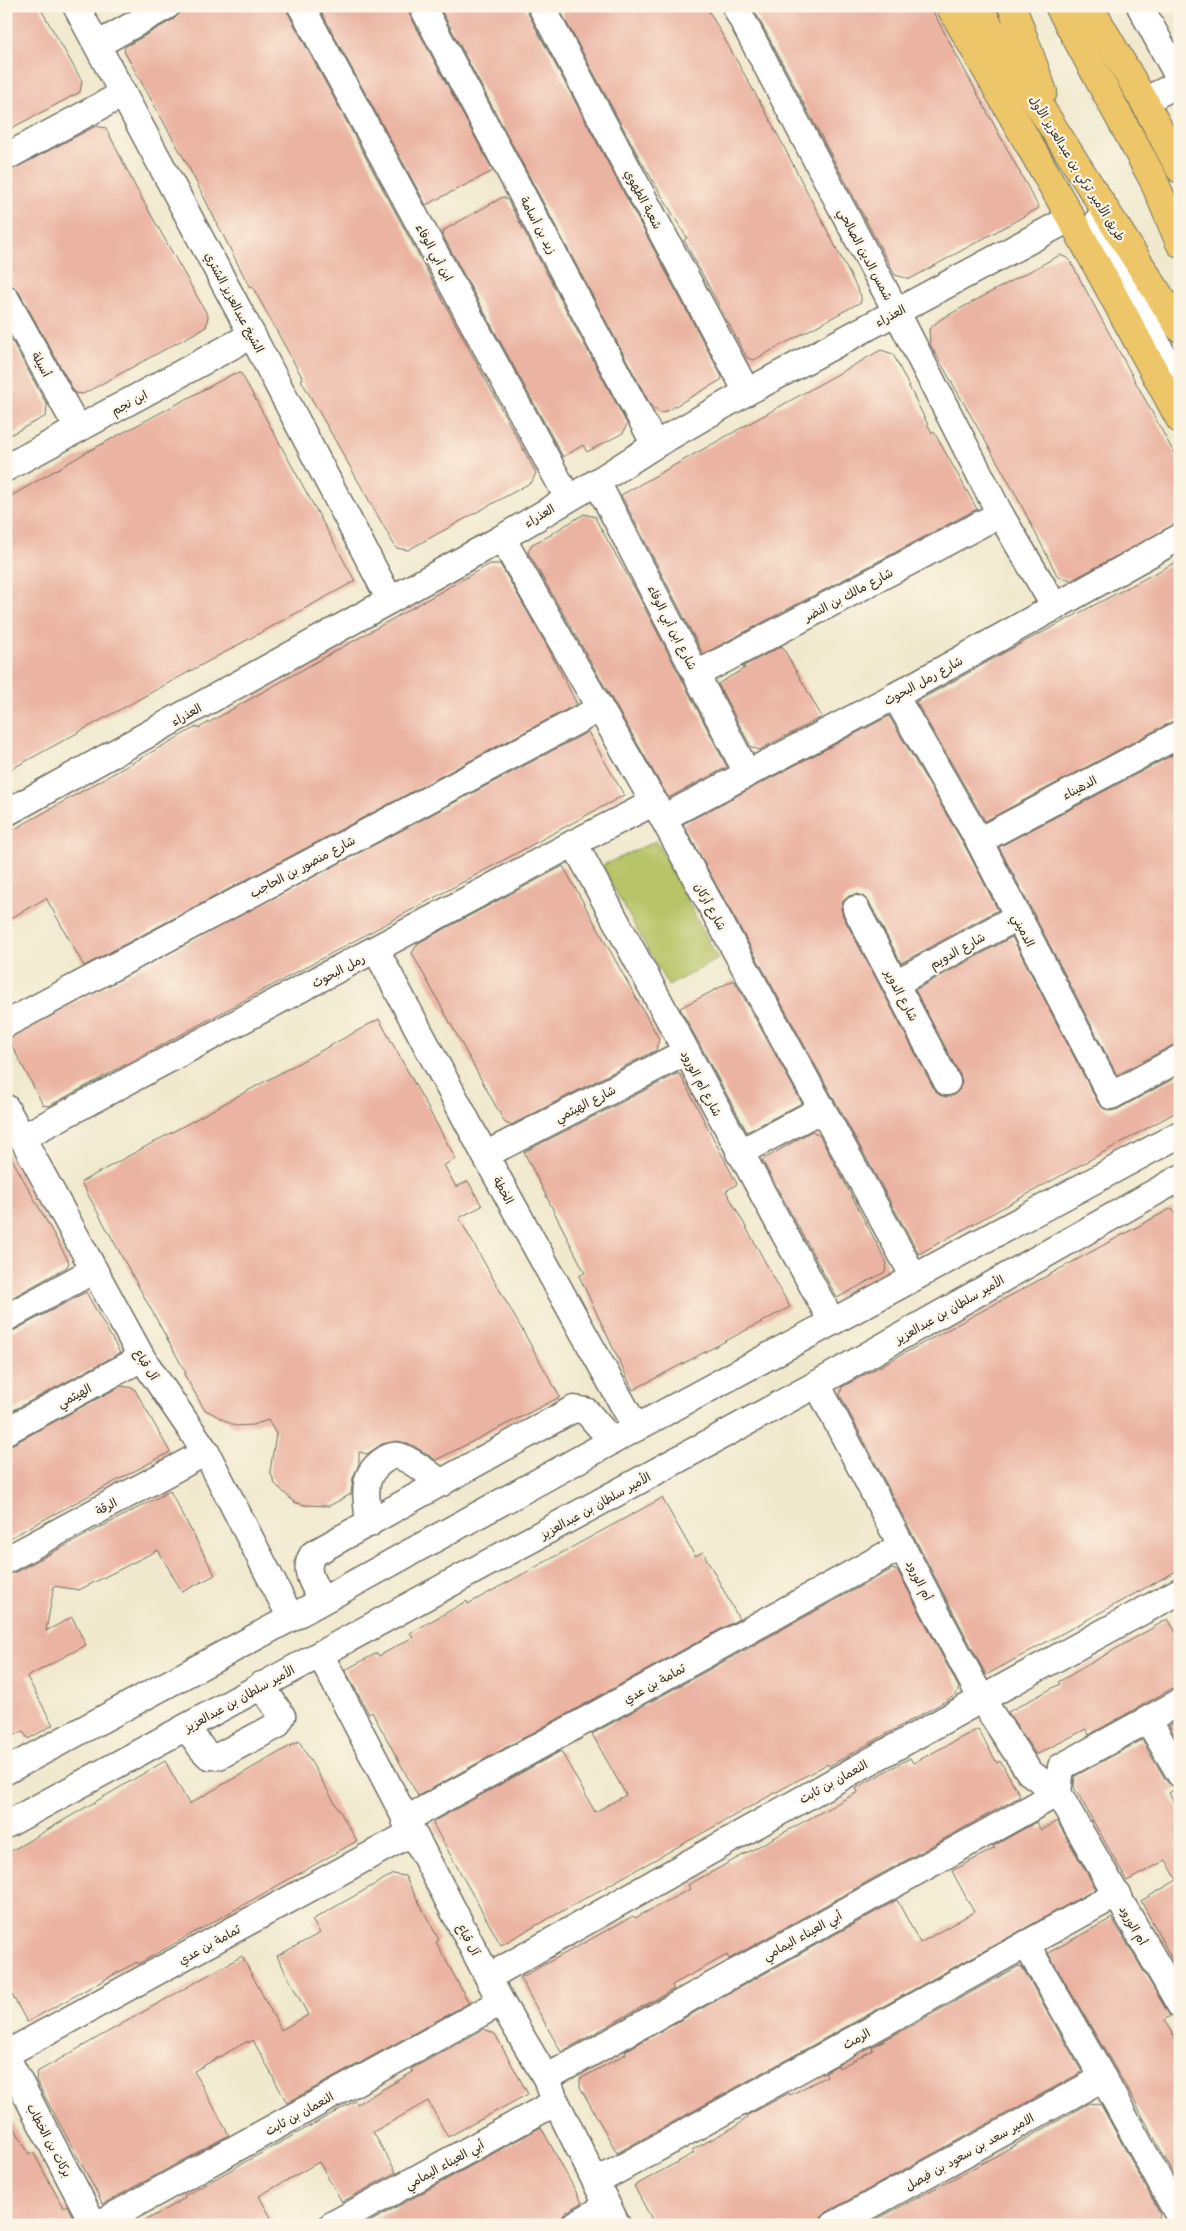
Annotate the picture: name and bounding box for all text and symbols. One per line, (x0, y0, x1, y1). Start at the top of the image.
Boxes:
street label: طريق الأمير تركي بن عبدالعزيز الأول (1023, 92, 1130, 246)
street label: شعبة الطهوي (620, 166, 666, 232)
street label: زيد بن أسامة (516, 193, 561, 257)
street label: شمس الدين الصالحي (831, 205, 897, 305)
street label: ابن أبي الوفاء (409, 220, 457, 285)
street label: الشيخ عبدالعزيز الشتري (200, 249, 268, 356)
street label: العذراء (872, 300, 908, 330)
street label: أسيلة (29, 349, 55, 379)
street label: ابن نجم (108, 386, 151, 420)
street label: العذراء (521, 500, 557, 530)
street label: شارع مالك بن النضر (800, 564, 896, 626)
street label: شارع ابن أبي الوفاء (641, 582, 701, 674)
street label: شارع رمل البحوث (881, 652, 966, 710)
street label: العذراء (168, 699, 204, 729)
street label: الدهيناء (1059, 771, 1099, 803)
street label: شارع منصور بن الحاجب (247, 831, 358, 902)
street label: شارع أركان (690, 879, 731, 934)
street label: الدميني (1005, 911, 1039, 951)
street label: شارع الدويم (926, 928, 989, 974)
street label: رمل البحوث (309, 949, 368, 992)
street label: شارع الدوير (879, 965, 922, 1025)
street label: شارع أم الورود (676, 1047, 726, 1120)
street label: شارع الهيثمي (552, 1081, 620, 1129)
street label: الخطة (490, 1174, 518, 1206)
street label: الأمير سلطان بن عبدالعزيز (891, 1271, 1007, 1348)
street label: آل قباع (130, 1345, 163, 1385)
street label: الهيثمي (54, 1379, 96, 1414)
street label: الأمير سلطان بن عبدالعزيز (536, 1468, 654, 1543)
street label: الرقة (93, 1494, 120, 1518)
street label: أم الورود (901, 1557, 937, 1604)
street label: ثمامة بن عدي (620, 1659, 689, 1708)
street label: الأمير سلطان بن عبدالعزيز (180, 1661, 298, 1736)
street label: النعمان بن ثابت (796, 1756, 870, 1807)
street label: أم الورود (1115, 1902, 1152, 1949)
street label: أبي العيناء اليمامي (760, 1907, 846, 1967)
street label: ثمامة بن عدي (175, 1920, 244, 1969)
street label: آل قباع (452, 1920, 485, 1960)
street label: الرمث (839, 2024, 873, 2052)
street label: النعمان بن ثابت (262, 2088, 336, 2139)
street label: بركات بن الخطاب (23, 2100, 76, 2180)
street label: الامير سعد بن سعود بن فيصل (902, 2109, 1037, 2194)
street label: أبي العيناء اليمامي (402, 2136, 488, 2196)

